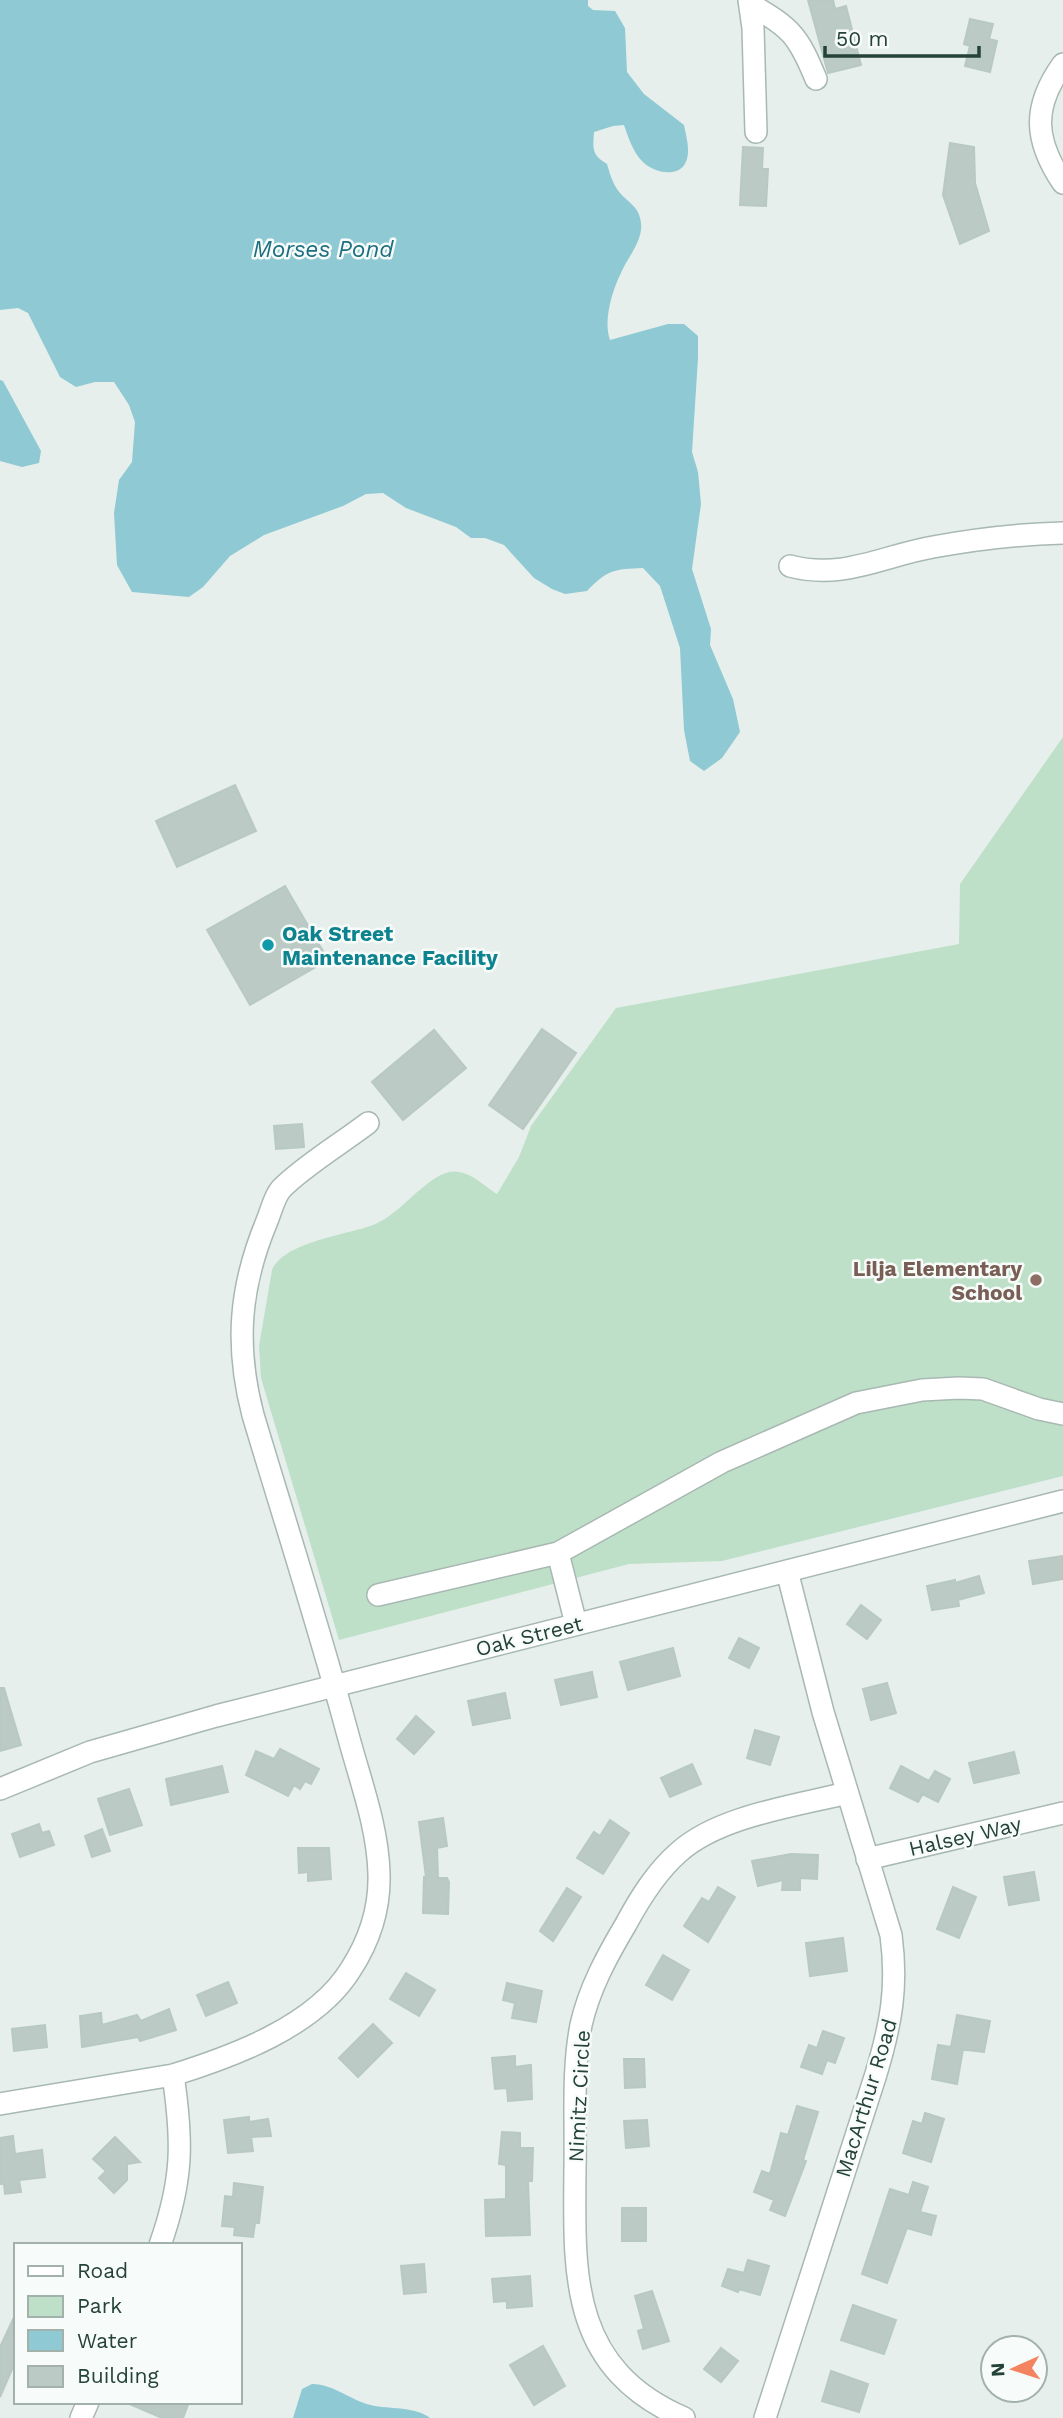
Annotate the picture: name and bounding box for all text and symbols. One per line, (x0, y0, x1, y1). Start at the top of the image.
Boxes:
scale bar (825, 14, 979, 58)
text: 50 m (836, 26, 888, 51)
water label: Morses Pond (253, 236, 394, 263)
place label: Oak Street Maintenance Facility (282, 921, 498, 970)
marker: Oak Street Maintenance Facility (260, 937, 276, 953)
place label: Lilja Elementary School (853, 1256, 1022, 1305)
marker: Lilja Elementary School (1028, 1272, 1044, 1288)
street label: Oak Street (473, 1611, 585, 1661)
street label: Halsey Way (906, 1811, 1024, 1861)
street label: MacArthur Road (830, 2016, 902, 2180)
street label: Nimitz Circle (563, 2029, 595, 2163)
legend (14, 2243, 242, 2404)
text: Road (77, 2258, 128, 2283)
text: Park (77, 2293, 122, 2318)
text: Water (77, 2328, 138, 2353)
north arrow (979, 2334, 1049, 2404)
text: N (986, 2362, 1009, 2378)
text: Building (77, 2363, 159, 2388)

